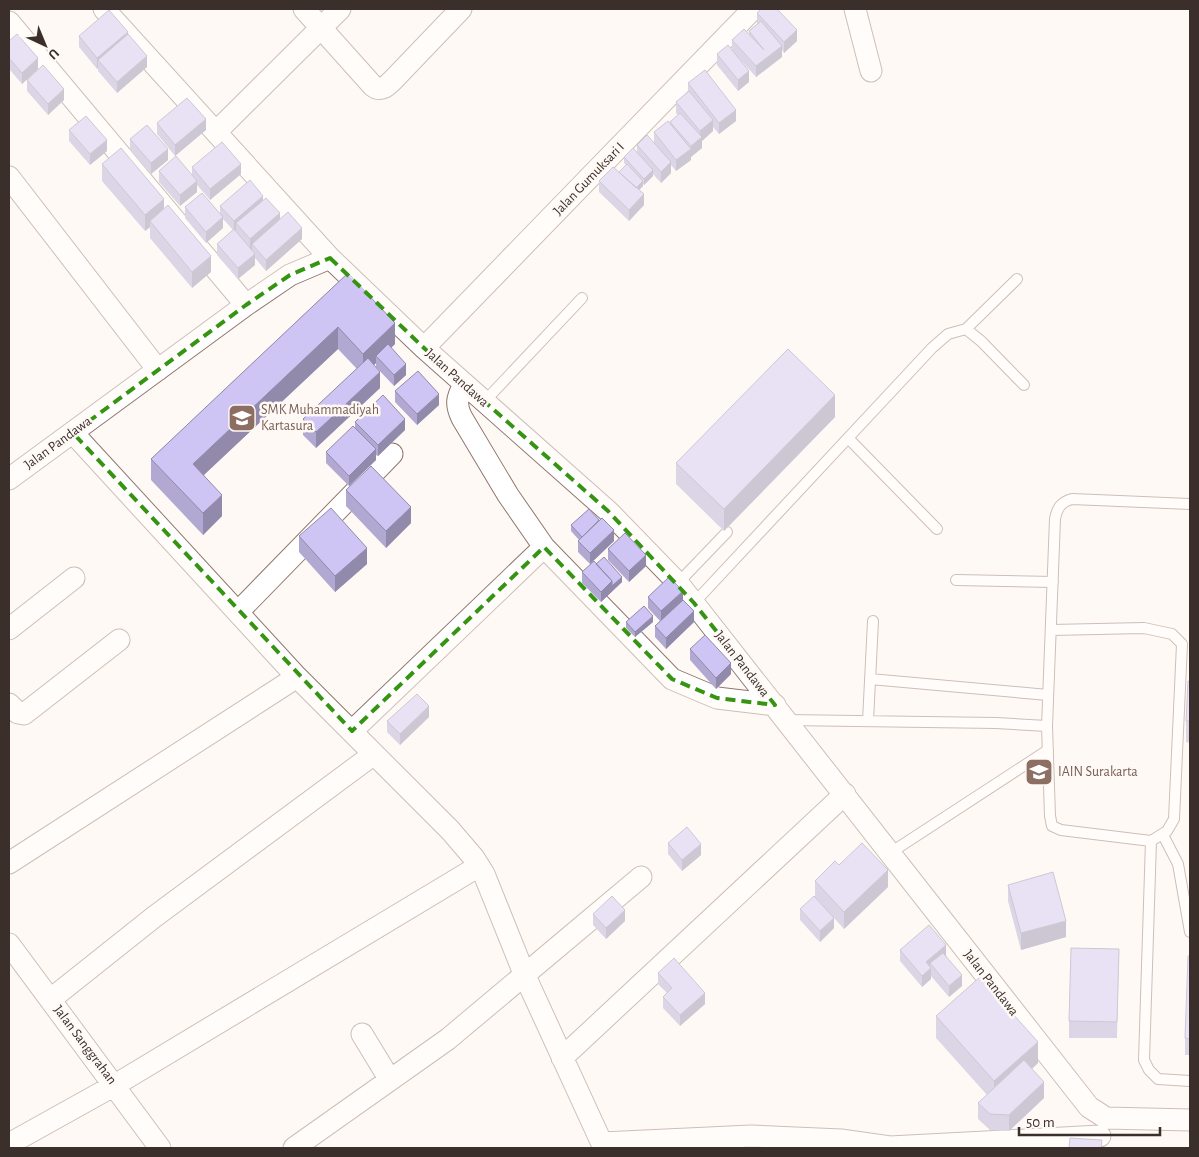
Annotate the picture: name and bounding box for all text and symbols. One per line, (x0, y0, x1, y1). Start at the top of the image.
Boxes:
north arrow (20, 20, 70, 70)
text: U (45, 45, 61, 62)
street label: Jalan Gumuksari I (551, 140, 627, 218)
street label: Jalan Pandawa (423, 346, 492, 410)
school or university icon: SMK Muhammadiyah Kartasura (227, 403, 257, 433)
place label: SMK Muhammadiyah Kartasura (261, 403, 379, 433)
street label: Jalan Pandawa (22, 414, 95, 472)
street label: Jalan Pandawa (712, 628, 772, 700)
school or university icon: IAIN Surakarta (1024, 757, 1054, 787)
place label: IAIN Surakarta (1058, 765, 1138, 779)
street label: Jalan Pandawa (961, 947, 1021, 1019)
street label: Jalan Sanggrahan (51, 1003, 119, 1087)
scale bar (1019, 1104, 1160, 1136)
text: 50 m (1026, 1115, 1055, 1130)

